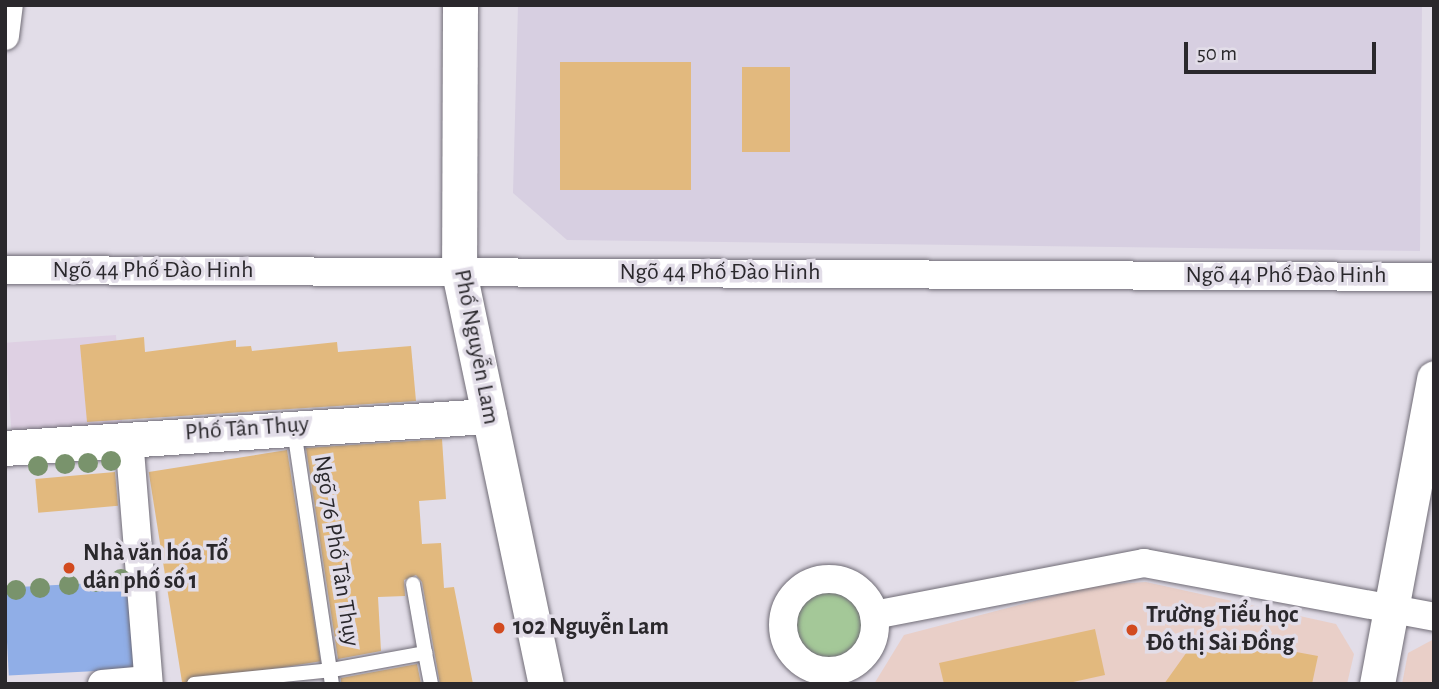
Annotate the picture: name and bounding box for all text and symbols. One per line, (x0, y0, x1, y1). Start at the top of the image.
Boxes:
scale bar (1187, 28, 1380, 72)
text: 50 m (1197, 43, 1237, 64)
street label: Ngõ 44 Phố Đào Hinh (53, 257, 253, 285)
street label: Ngõ 44 Phố Đào Hinh (620, 259, 820, 287)
street label: Ngõ 44 Phố Đào Hinh (1186, 262, 1386, 290)
street label: Phố Nguyễn Lam (447, 267, 505, 427)
street label: Phố Tân Thụy (184, 410, 310, 448)
street label: Ngõ 76 Phố Tân Thụy (307, 454, 365, 648)
place label: Nhà văn hóa Tổ dân phố số 1 (83, 540, 228, 596)
marker: Nhà văn hóa Tổ dân phố số 1 (61, 560, 77, 576)
place label: Trường Tiểu học Đô thị Sài Đồng (1146, 602, 1298, 658)
place label: 102 Nguyễn Lam (513, 614, 669, 642)
marker: 102 Nguyễn Lam (491, 620, 507, 636)
marker: Trường Tiểu học Đô thị Sài Đồng (1124, 622, 1140, 638)

